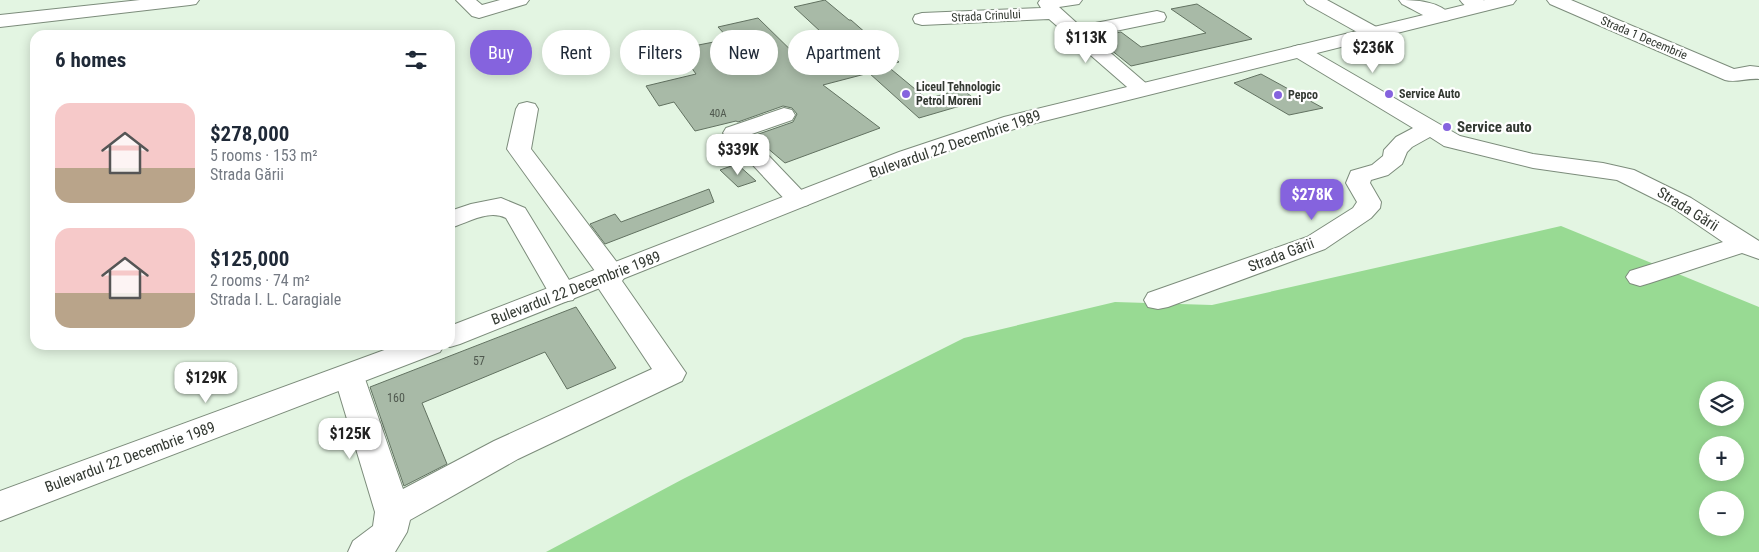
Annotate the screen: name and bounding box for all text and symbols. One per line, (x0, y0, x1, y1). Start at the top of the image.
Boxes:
street label: Strada Crinului (951, 7, 1021, 25)
street label: Strada 1 Decembrie (1599, 13, 1690, 63)
pin: $113K (1051, 22, 1121, 64)
text: $113K (1065, 28, 1107, 47)
chip: Buy (470, 30, 532, 75)
chip: Rent (542, 30, 610, 75)
chip: Filters (620, 30, 700, 75)
chip: New (710, 30, 778, 75)
chip: Apartment (788, 30, 899, 75)
pin: $236K (1338, 32, 1408, 74)
text: $236K (1352, 38, 1394, 57)
icon: filters (402, 46, 430, 74)
text: 6 homes (55, 48, 126, 72)
place label: Liceul Tehnologic Petrol Moreni (916, 80, 1001, 108)
place label: Service Auto (1399, 87, 1460, 101)
marker: Liceul Tehnologic Petrol Moreni (900, 88, 912, 100)
place label: Pepco (1288, 88, 1318, 102)
marker: Service Auto (1383, 88, 1395, 100)
marker: Pepco (1272, 89, 1284, 101)
street label: Bulevardul 22 Decembrie 1989 (867, 106, 1043, 182)
house number: 40A (709, 107, 727, 120)
place label: Service auto (1457, 118, 1532, 136)
marker: Service auto (1441, 121, 1453, 133)
text: $278,000 (210, 122, 289, 146)
icon: home (95, 123, 155, 183)
pin: $339K (703, 134, 773, 176)
text: $339K (717, 140, 759, 159)
text: 5 rooms · 153 m² (210, 146, 318, 165)
text: Strada Gării (210, 165, 284, 184)
pin: $278K (1277, 178, 1347, 221)
street label: Strada Gării (1654, 183, 1722, 235)
text: $278K (1291, 185, 1333, 204)
street label: Strada Gării (1245, 234, 1317, 276)
text: $125,000 (210, 247, 289, 271)
street label: Bulevardul 22 Decembrie 1989 (489, 247, 663, 329)
icon: home (95, 248, 155, 308)
text: 2 rooms · 74 m² (210, 271, 310, 290)
text: Strada I. L. Caragiale (210, 290, 341, 309)
house number: 57 (473, 354, 485, 368)
pin: $129K (171, 362, 241, 404)
text: $129K (185, 368, 227, 387)
map controls (1699, 381, 1744, 536)
button: layers (1699, 381, 1744, 426)
house number: 160 (387, 391, 405, 405)
street label: Bulevardul 22 Decembrie 1989 (42, 418, 218, 496)
pin: $125K (315, 418, 385, 460)
text: $125K (329, 424, 371, 443)
button: + (1699, 436, 1744, 481)
button: − (1699, 491, 1744, 536)

